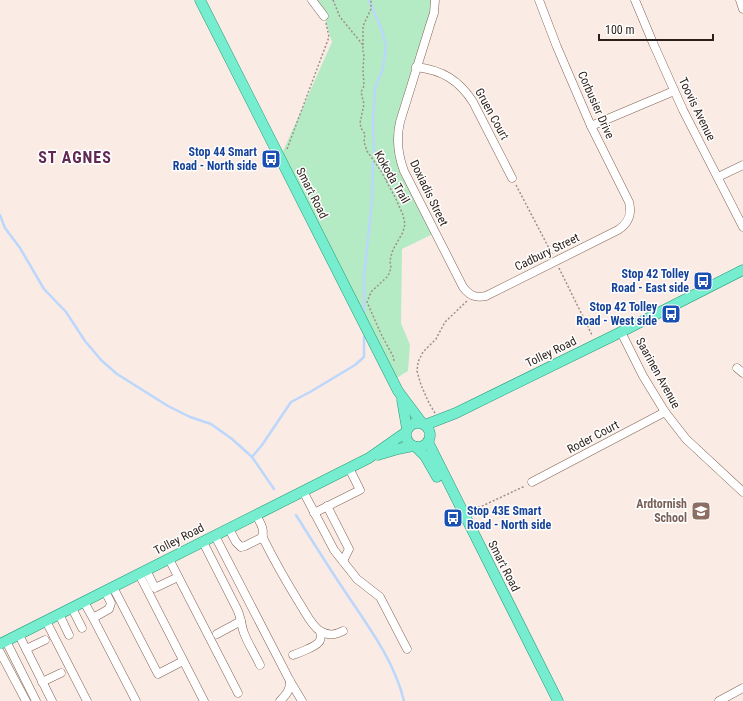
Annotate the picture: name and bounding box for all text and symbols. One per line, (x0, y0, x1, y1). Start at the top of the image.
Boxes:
scale bar (599, 16, 713, 42)
text: 100 m (605, 23, 635, 37)
street label: Corbusier Drive (575, 69, 617, 141)
street label: Toovis Avenue (676, 75, 718, 143)
street label: Gruen Court (472, 86, 512, 143)
place label: Stop 44 Smart Road - North side (173, 145, 257, 173)
district label: ST AGNES (38, 148, 112, 167)
bus stop icon: Stop 44 Smart Road - North side (260, 148, 282, 170)
street label: Kokoda Trail (371, 148, 413, 206)
street label: Doxiadis Street (407, 158, 451, 229)
street label: Smart Road (293, 165, 331, 221)
street label: Cadbury Street (513, 230, 582, 274)
place label: Stop 42 Tolley Road - East side (611, 267, 690, 295)
bus stop icon: Stop 42 Tolley Road - East side (692, 270, 714, 292)
place label: Stop 42 Tolley Road - West side (576, 300, 658, 328)
bus stop icon: Stop 42 Tolley Road - West side (660, 303, 682, 325)
street label: Tolley Road (523, 334, 579, 370)
street label: Saarinen Avenue (633, 335, 683, 411)
street label: Roder Court (565, 417, 622, 456)
place label: Ardtornish School (636, 497, 687, 525)
school or university icon: Ardtornish School (690, 500, 712, 522)
place label: Stop 43E Smart Road - North side (467, 504, 551, 532)
bus stop icon: Stop 43E Smart Road - North side (442, 507, 464, 529)
street label: Tolley Road (152, 520, 207, 558)
street label: Smart Road (485, 538, 523, 594)

